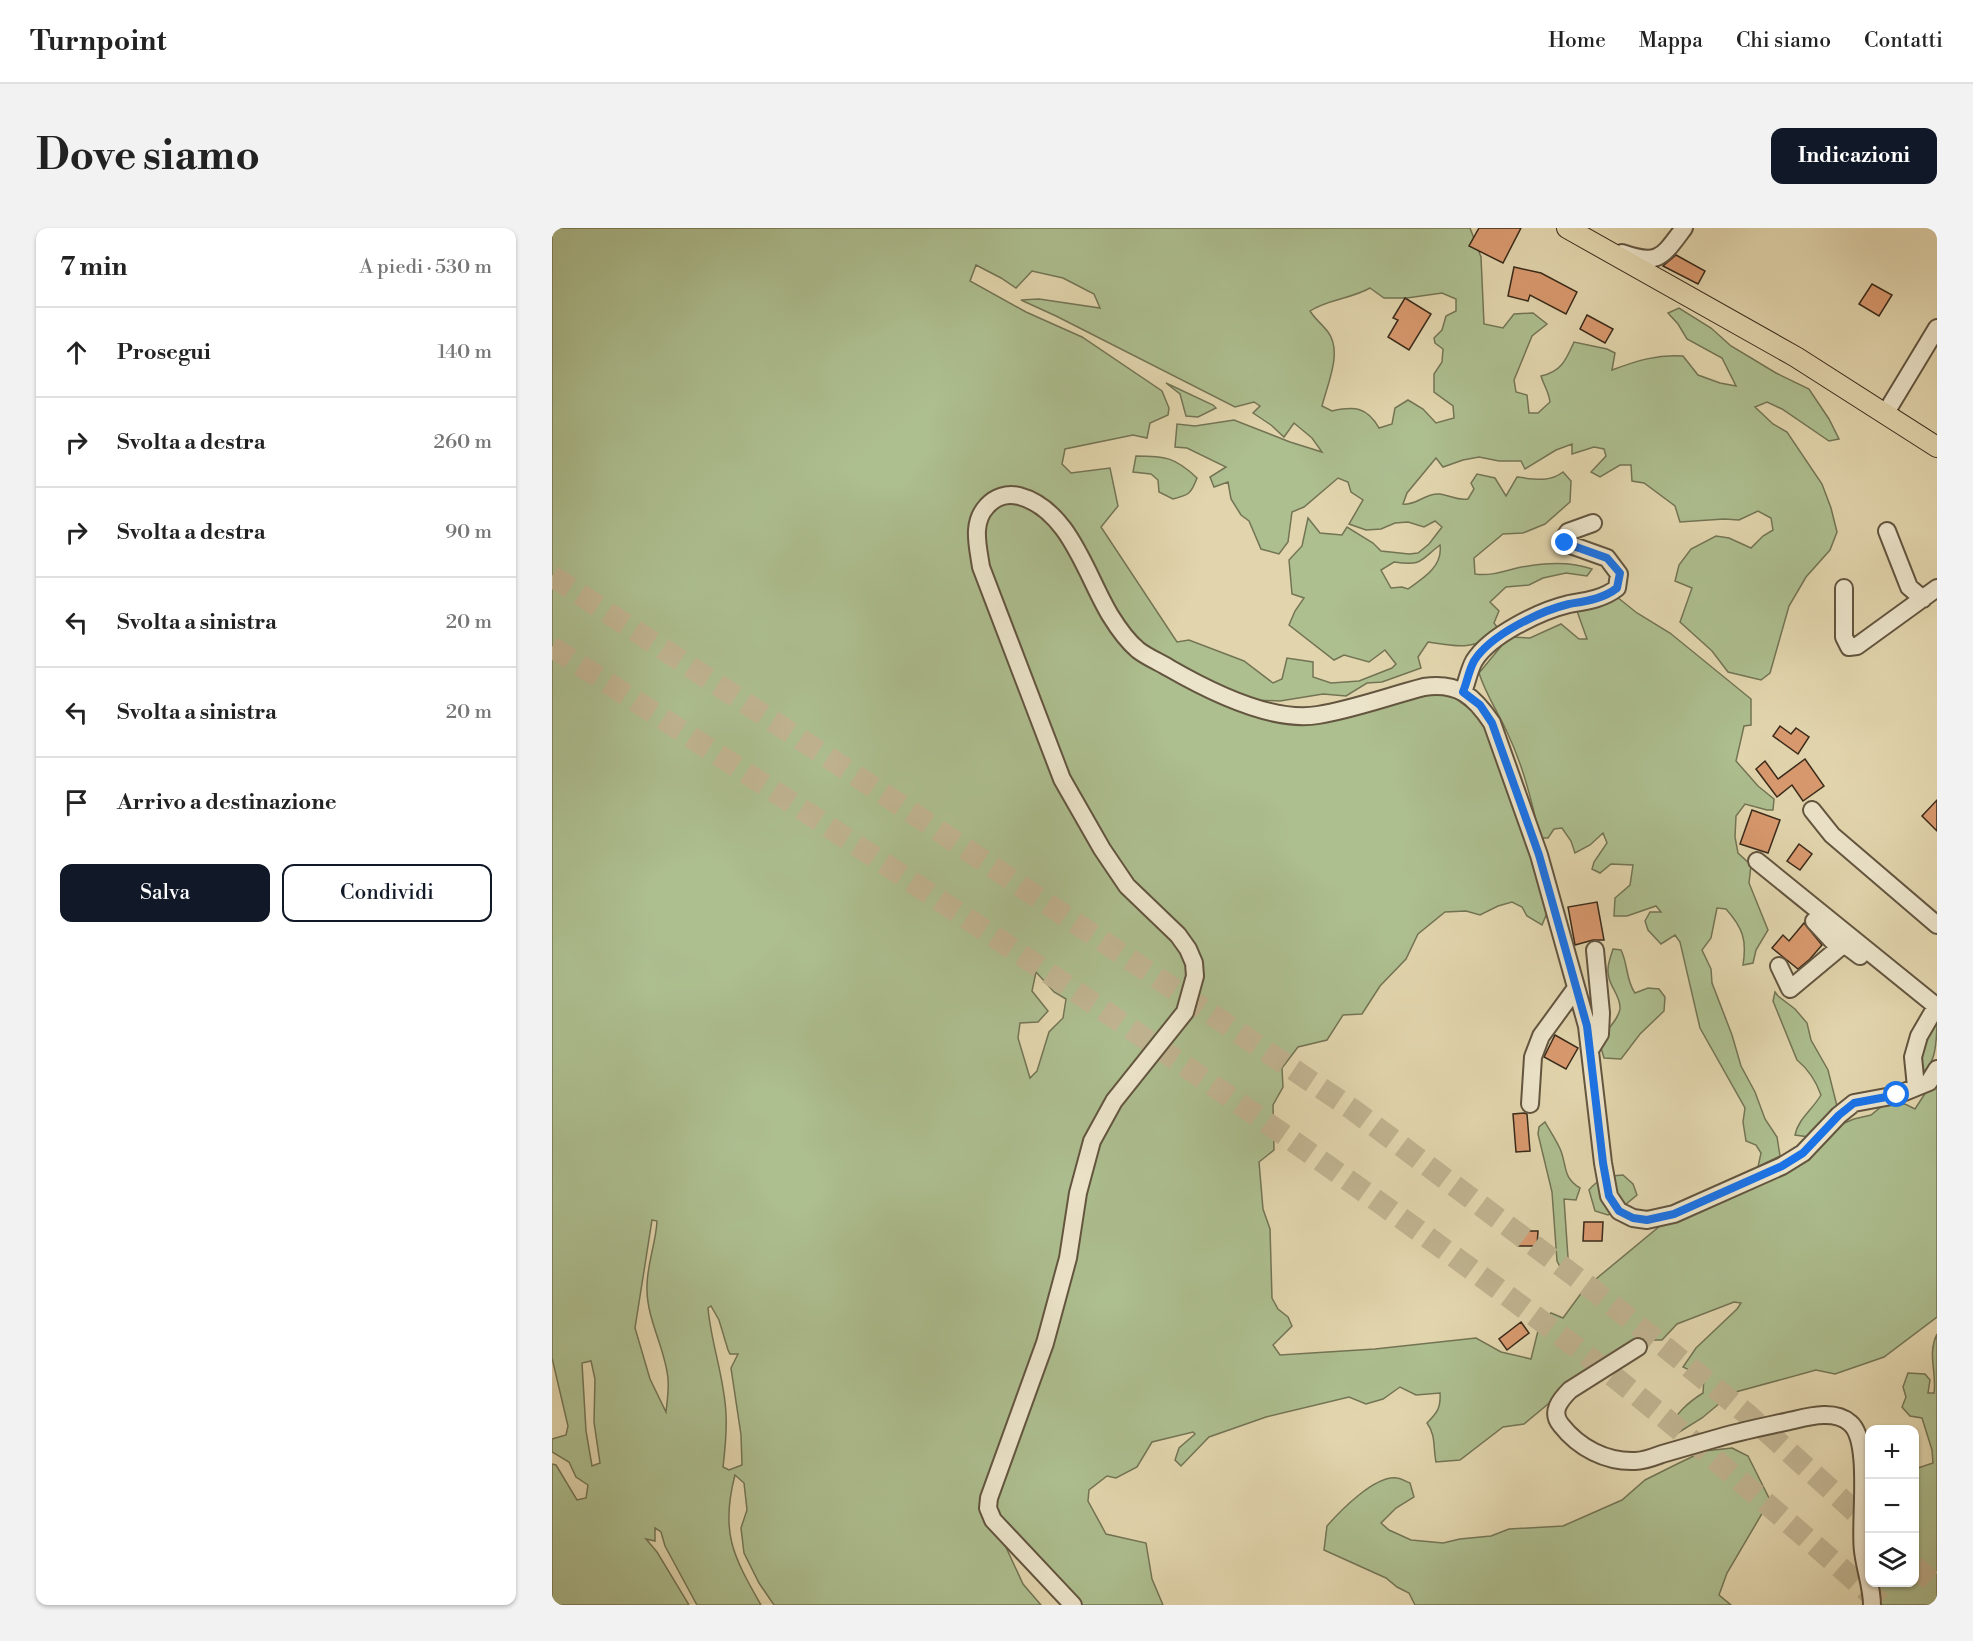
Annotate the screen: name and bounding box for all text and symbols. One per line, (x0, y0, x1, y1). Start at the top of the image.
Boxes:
text: Turnpoint (30, 24, 166, 59)
text: Home (1548, 28, 1606, 54)
text: Mappa (1639, 28, 1703, 54)
text: Chi siamo (1736, 28, 1831, 54)
text: Contatti (1864, 28, 1943, 54)
button: Indicazioni (1771, 128, 1937, 184)
text: Dove siamo (36, 130, 260, 183)
text: 7 min (60, 251, 127, 283)
text: A piedi · 530 m (359, 255, 492, 280)
icon: ahead (60, 336, 93, 369)
text: Prosegui (117, 339, 211, 366)
text: 140 m (437, 340, 492, 365)
icon: right (60, 426, 93, 459)
text: Svolta a destra (117, 429, 266, 456)
text: 260 m (434, 430, 492, 455)
icon: right (60, 516, 93, 549)
text: Svolta a destra (117, 519, 266, 546)
text: 90 m (445, 520, 492, 545)
route end (1551, 529, 1577, 555)
icon: left (60, 606, 93, 639)
text: Svolta a sinistra (117, 609, 277, 636)
text: 20 m (446, 610, 492, 635)
icon: left (60, 696, 93, 729)
text: Svolta a sinistra (117, 699, 277, 726)
text: 20 m (446, 700, 492, 725)
icon: arrive (60, 786, 93, 819)
text: Arrivo a destinazione (117, 789, 337, 816)
button: Salva (60, 864, 270, 922)
button: Condividi (282, 864, 492, 922)
route start (1883, 1081, 1909, 1107)
map controls (1865, 1425, 1919, 1587)
button: + (1865, 1425, 1919, 1479)
button: − (1865, 1479, 1919, 1533)
button: layers (1865, 1533, 1919, 1587)

